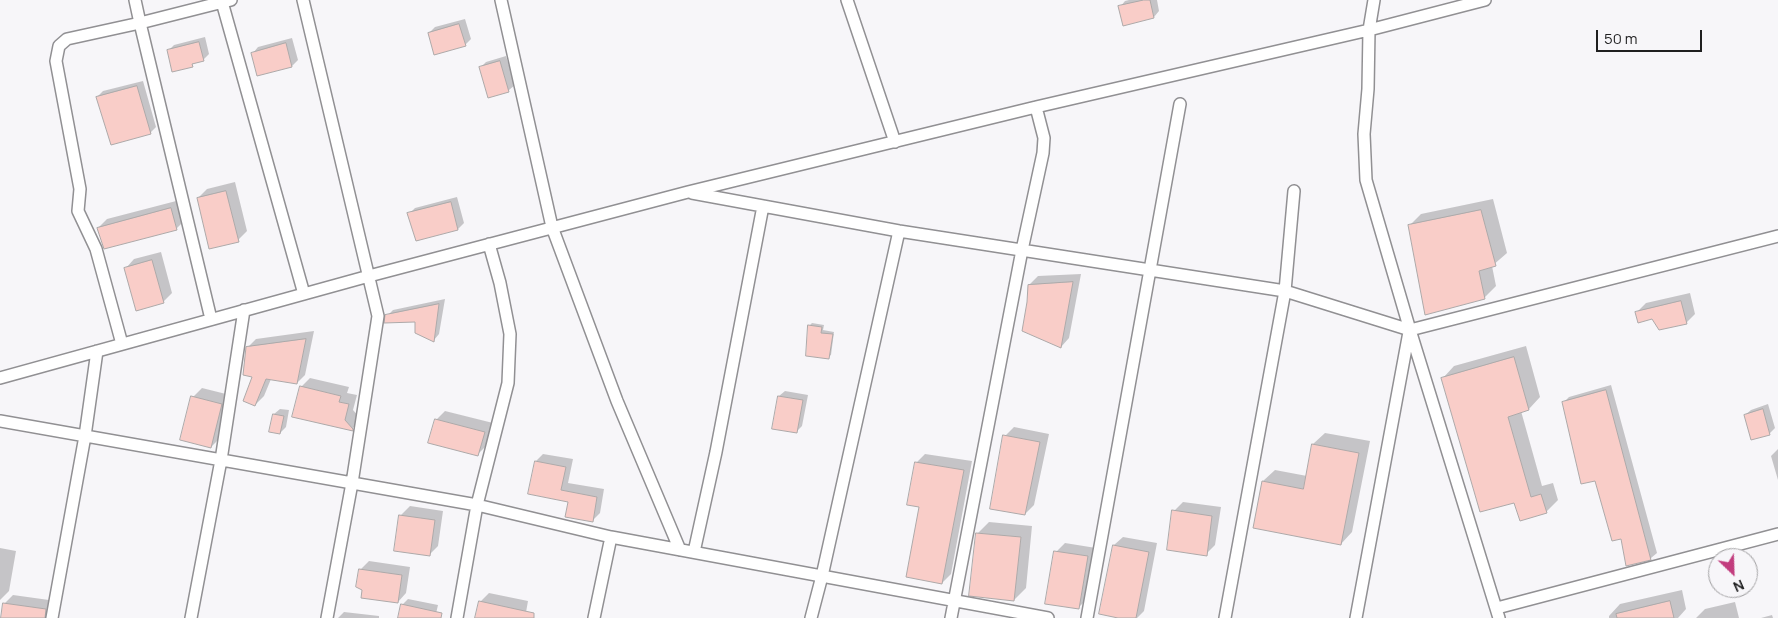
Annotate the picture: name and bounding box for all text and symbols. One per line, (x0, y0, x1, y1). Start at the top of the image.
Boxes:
scale bar (1598, 20, 1704, 52)
text: 50 m (1604, 28, 1638, 49)
north arrow (1708, 548, 1758, 598)
text: N (1730, 576, 1747, 597)

